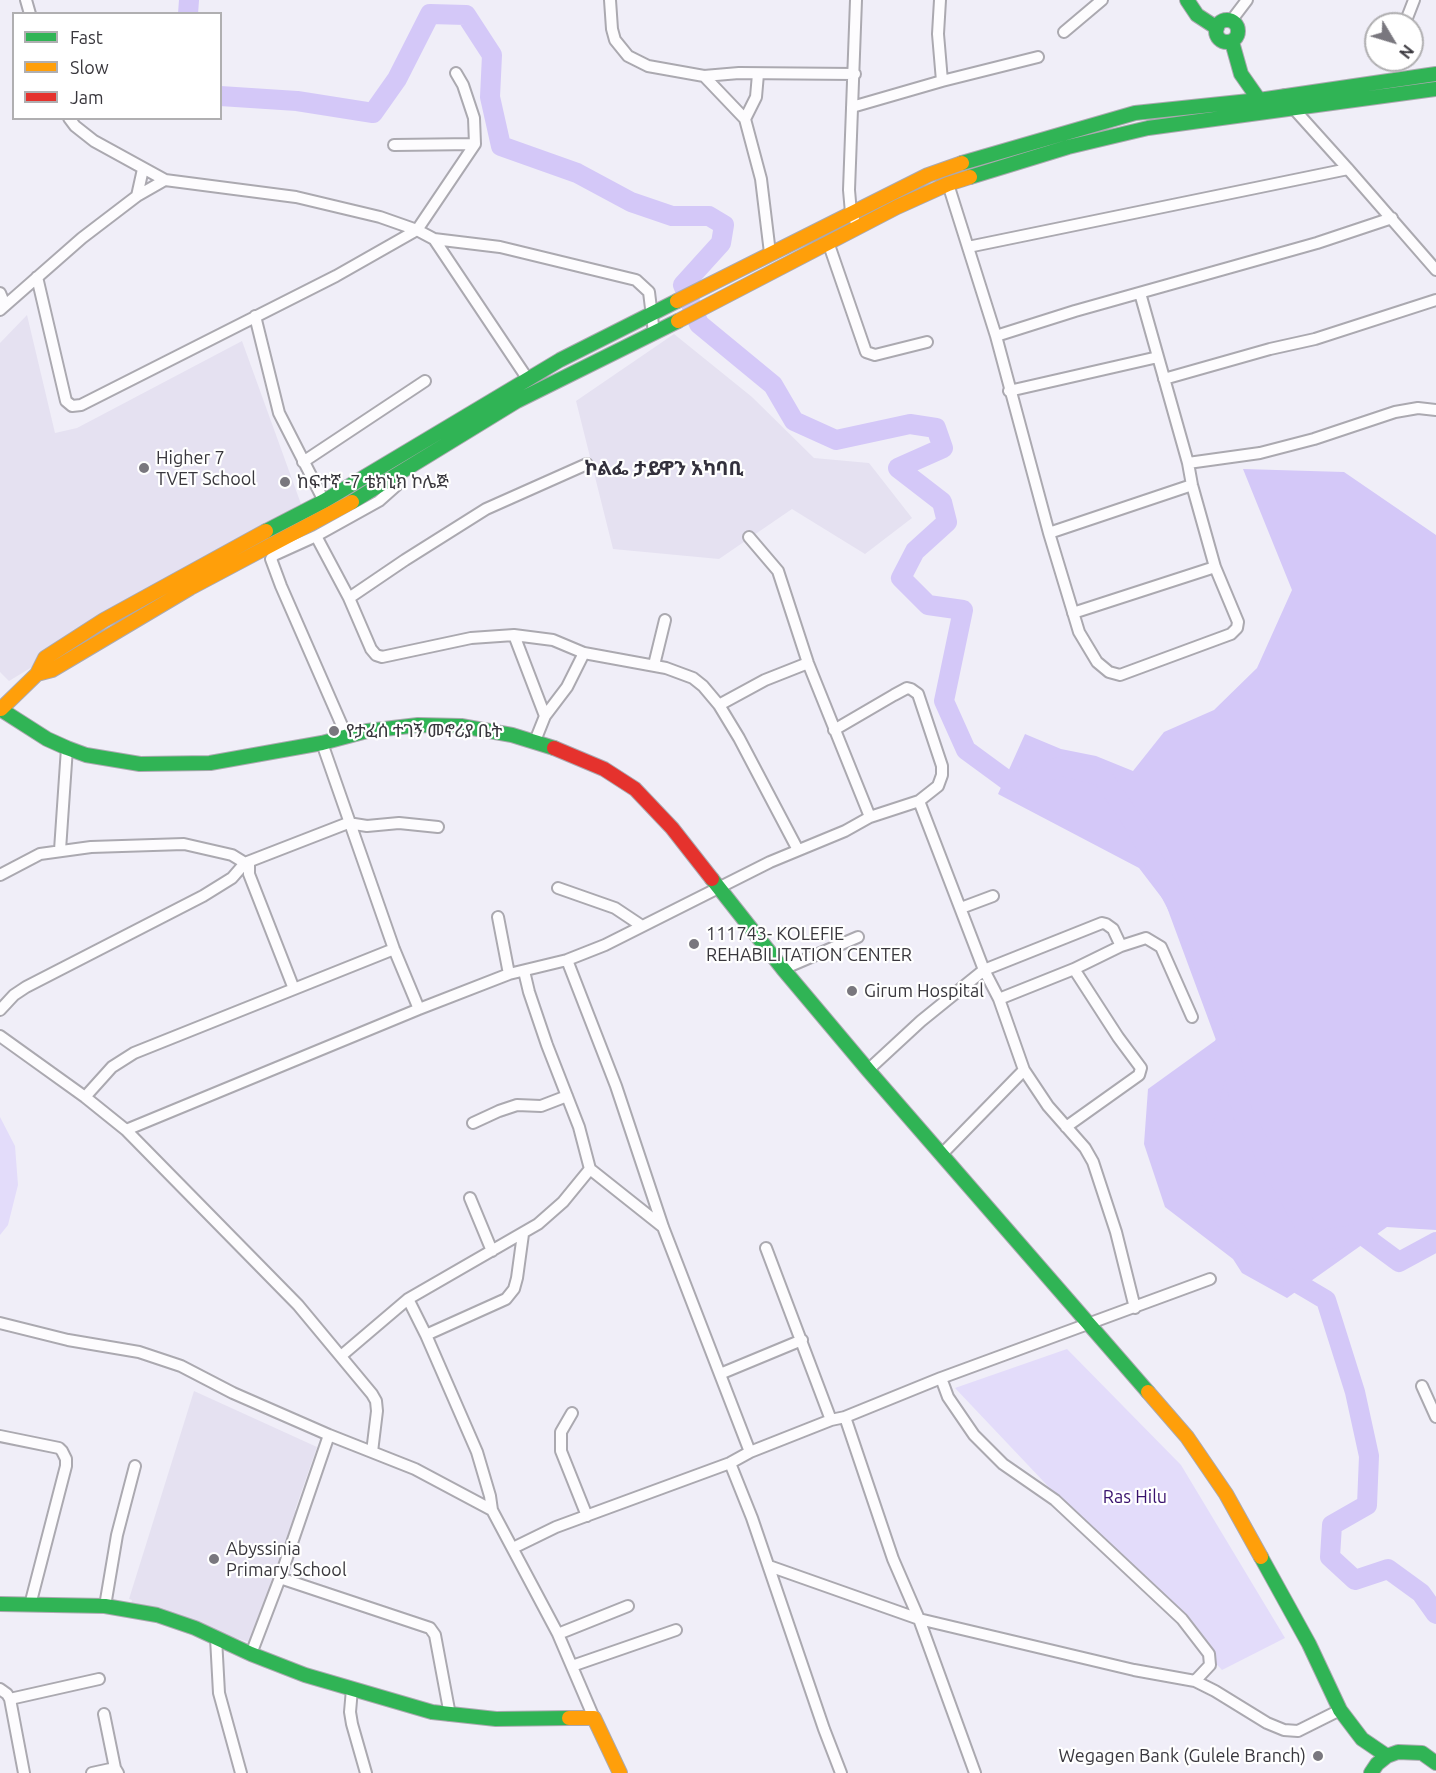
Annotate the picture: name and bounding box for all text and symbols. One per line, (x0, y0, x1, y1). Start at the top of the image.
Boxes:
legend (12, 12, 222, 120)
north arrow (1364, 12, 1424, 72)
text: Fast (70, 27, 103, 47)
text: N (1396, 42, 1417, 62)
text: Slow (70, 57, 109, 77)
text: Jam (70, 87, 104, 107)
place label: Higher 7 TVET School (156, 447, 256, 490)
district label: ኮልፌ ታይዋን አካባቢ (585, 456, 743, 480)
marker: Higher 7 TVET School (137, 461, 151, 475)
place label: ከፍተኛ -7 ቴክኒክ ኮሌጅ (297, 471, 449, 493)
marker: ከፍተኛ -7 ቴክኒክ ኮሌጅ (278, 475, 292, 489)
place label: የታፈሰ ተገኝ መኖሪያ ቤት (346, 720, 502, 742)
marker: የታፈሰ ተገኝ መኖሪያ ቤት (327, 724, 341, 738)
place label: 111743- KOLEFIE REHABILITATION CENTER (706, 923, 912, 966)
marker: 111743- KOLEFIE REHABILITATION CENTER (687, 937, 701, 951)
place label: Girum Hospital (864, 980, 984, 1002)
marker: Girum Hospital (845, 984, 859, 998)
park label: Ras Hilu (1103, 1486, 1167, 1508)
place label: Abyssinia Primary School (226, 1538, 347, 1580)
marker: Abyssinia Primary School (207, 1552, 221, 1566)
place label: Wegagen Bank (Gulele Branch) (1058, 1745, 1306, 1767)
marker: Wegagen Bank (Gulele Branch) (1311, 1749, 1325, 1763)

